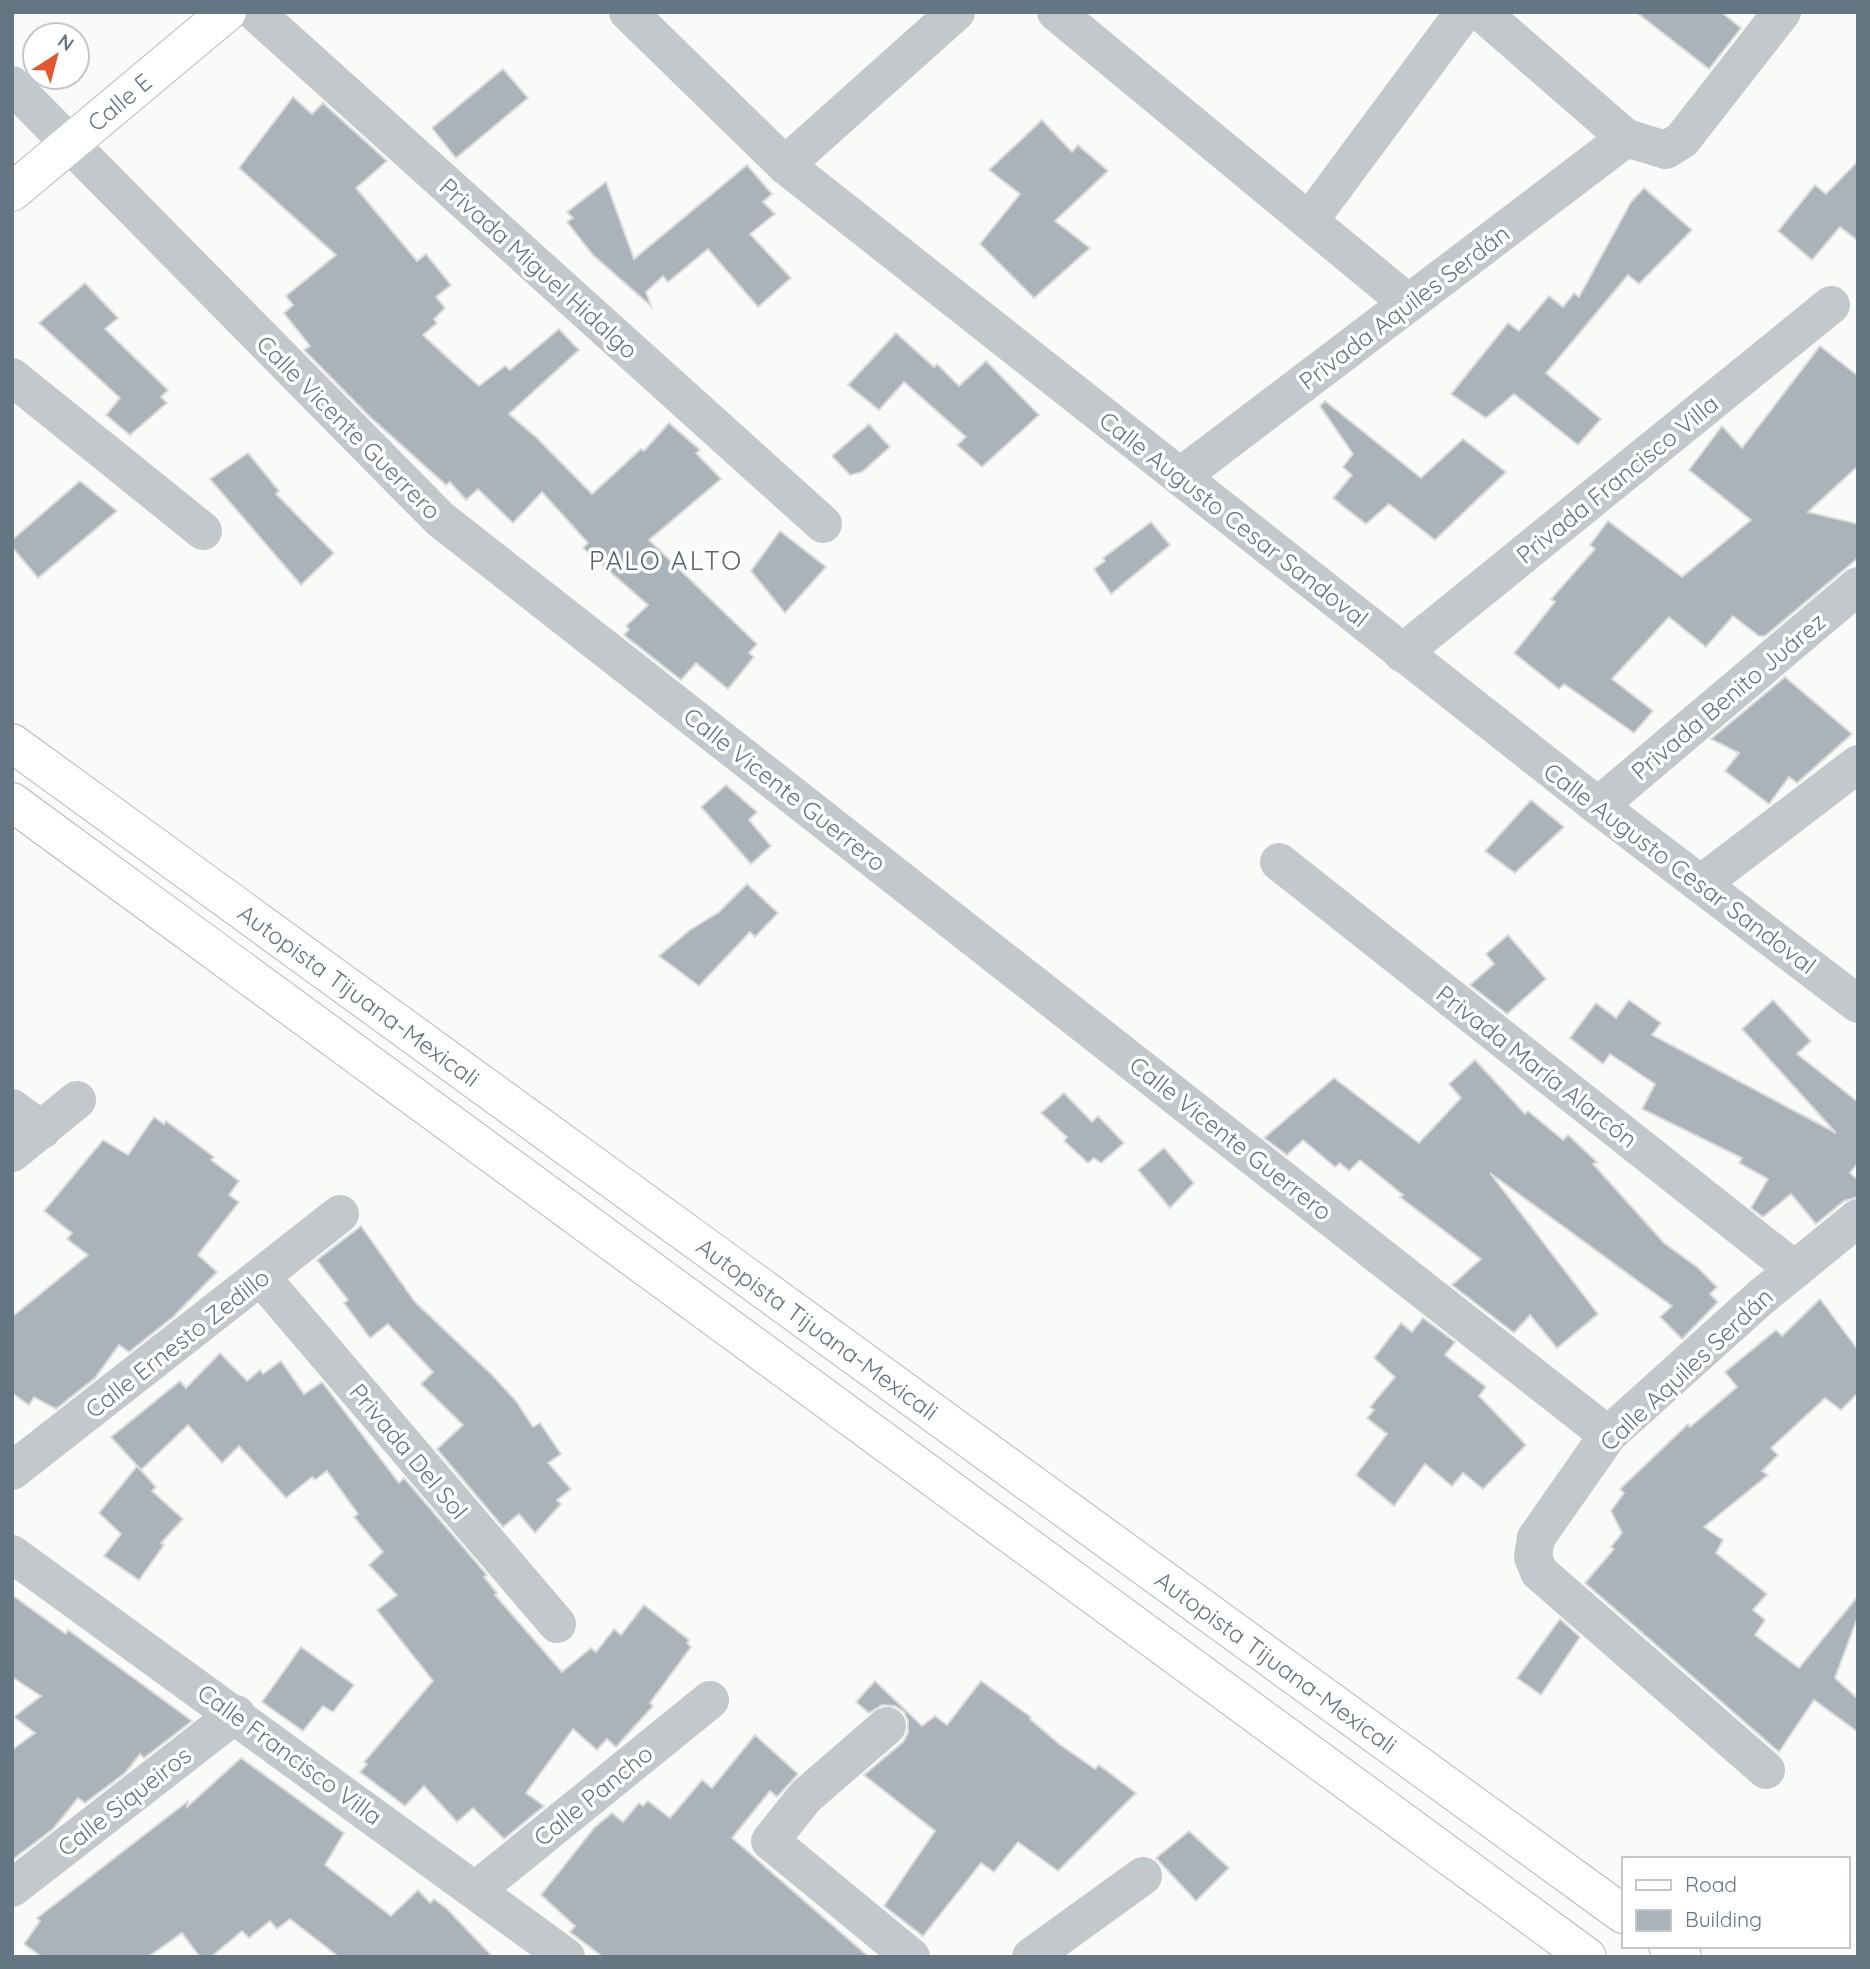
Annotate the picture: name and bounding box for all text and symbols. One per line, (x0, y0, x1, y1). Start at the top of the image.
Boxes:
north arrow (21, 21, 91, 91)
text: N (53, 28, 79, 56)
street label: Calle E (81, 67, 158, 138)
street label: Privada Miguel Hidalgo (434, 171, 644, 365)
street label: Privada Aquiles Serdán (1293, 218, 1515, 396)
street label: Calle Vicente Guerrero (250, 328, 448, 526)
street label: Privada Francisco Villa (1510, 388, 1724, 570)
street label: Calle Augusto Cesar Sandoval (1093, 405, 1375, 633)
district label: PALO ALTO (589, 544, 743, 577)
street label: Privada Benito Juárez (1625, 606, 1831, 786)
street label: Calle Vicente Guerrero (678, 701, 892, 877)
street label: Calle Augusto Cesar Sandoval (1538, 756, 1822, 980)
street label: Autopista Tijuana-Mexicali (232, 897, 486, 1093)
street label: Privada María Alarcón (1431, 978, 1643, 1154)
street label: Calle Vicente Guerrero (1124, 1050, 1338, 1226)
street label: Autopista Tijuana-Mexicali (691, 1231, 944, 1426)
street label: Calle Ernesto Zedillo (79, 1262, 275, 1424)
street label: Calle Aquiles Serdán (1593, 1281, 1779, 1457)
street label: Privada Del Sol (343, 1377, 475, 1525)
street label: Autopista Tijuana-Mexicali (1150, 1564, 1403, 1760)
street label: Calle Francisco Villa (192, 1677, 388, 1831)
street label: Calle Pancho (527, 1738, 659, 1852)
street label: Calle Siqueiros (51, 1740, 197, 1862)
legend (1622, 1857, 1849, 1948)
text: Road (1685, 1871, 1737, 1897)
text: Building (1685, 1906, 1762, 1932)

